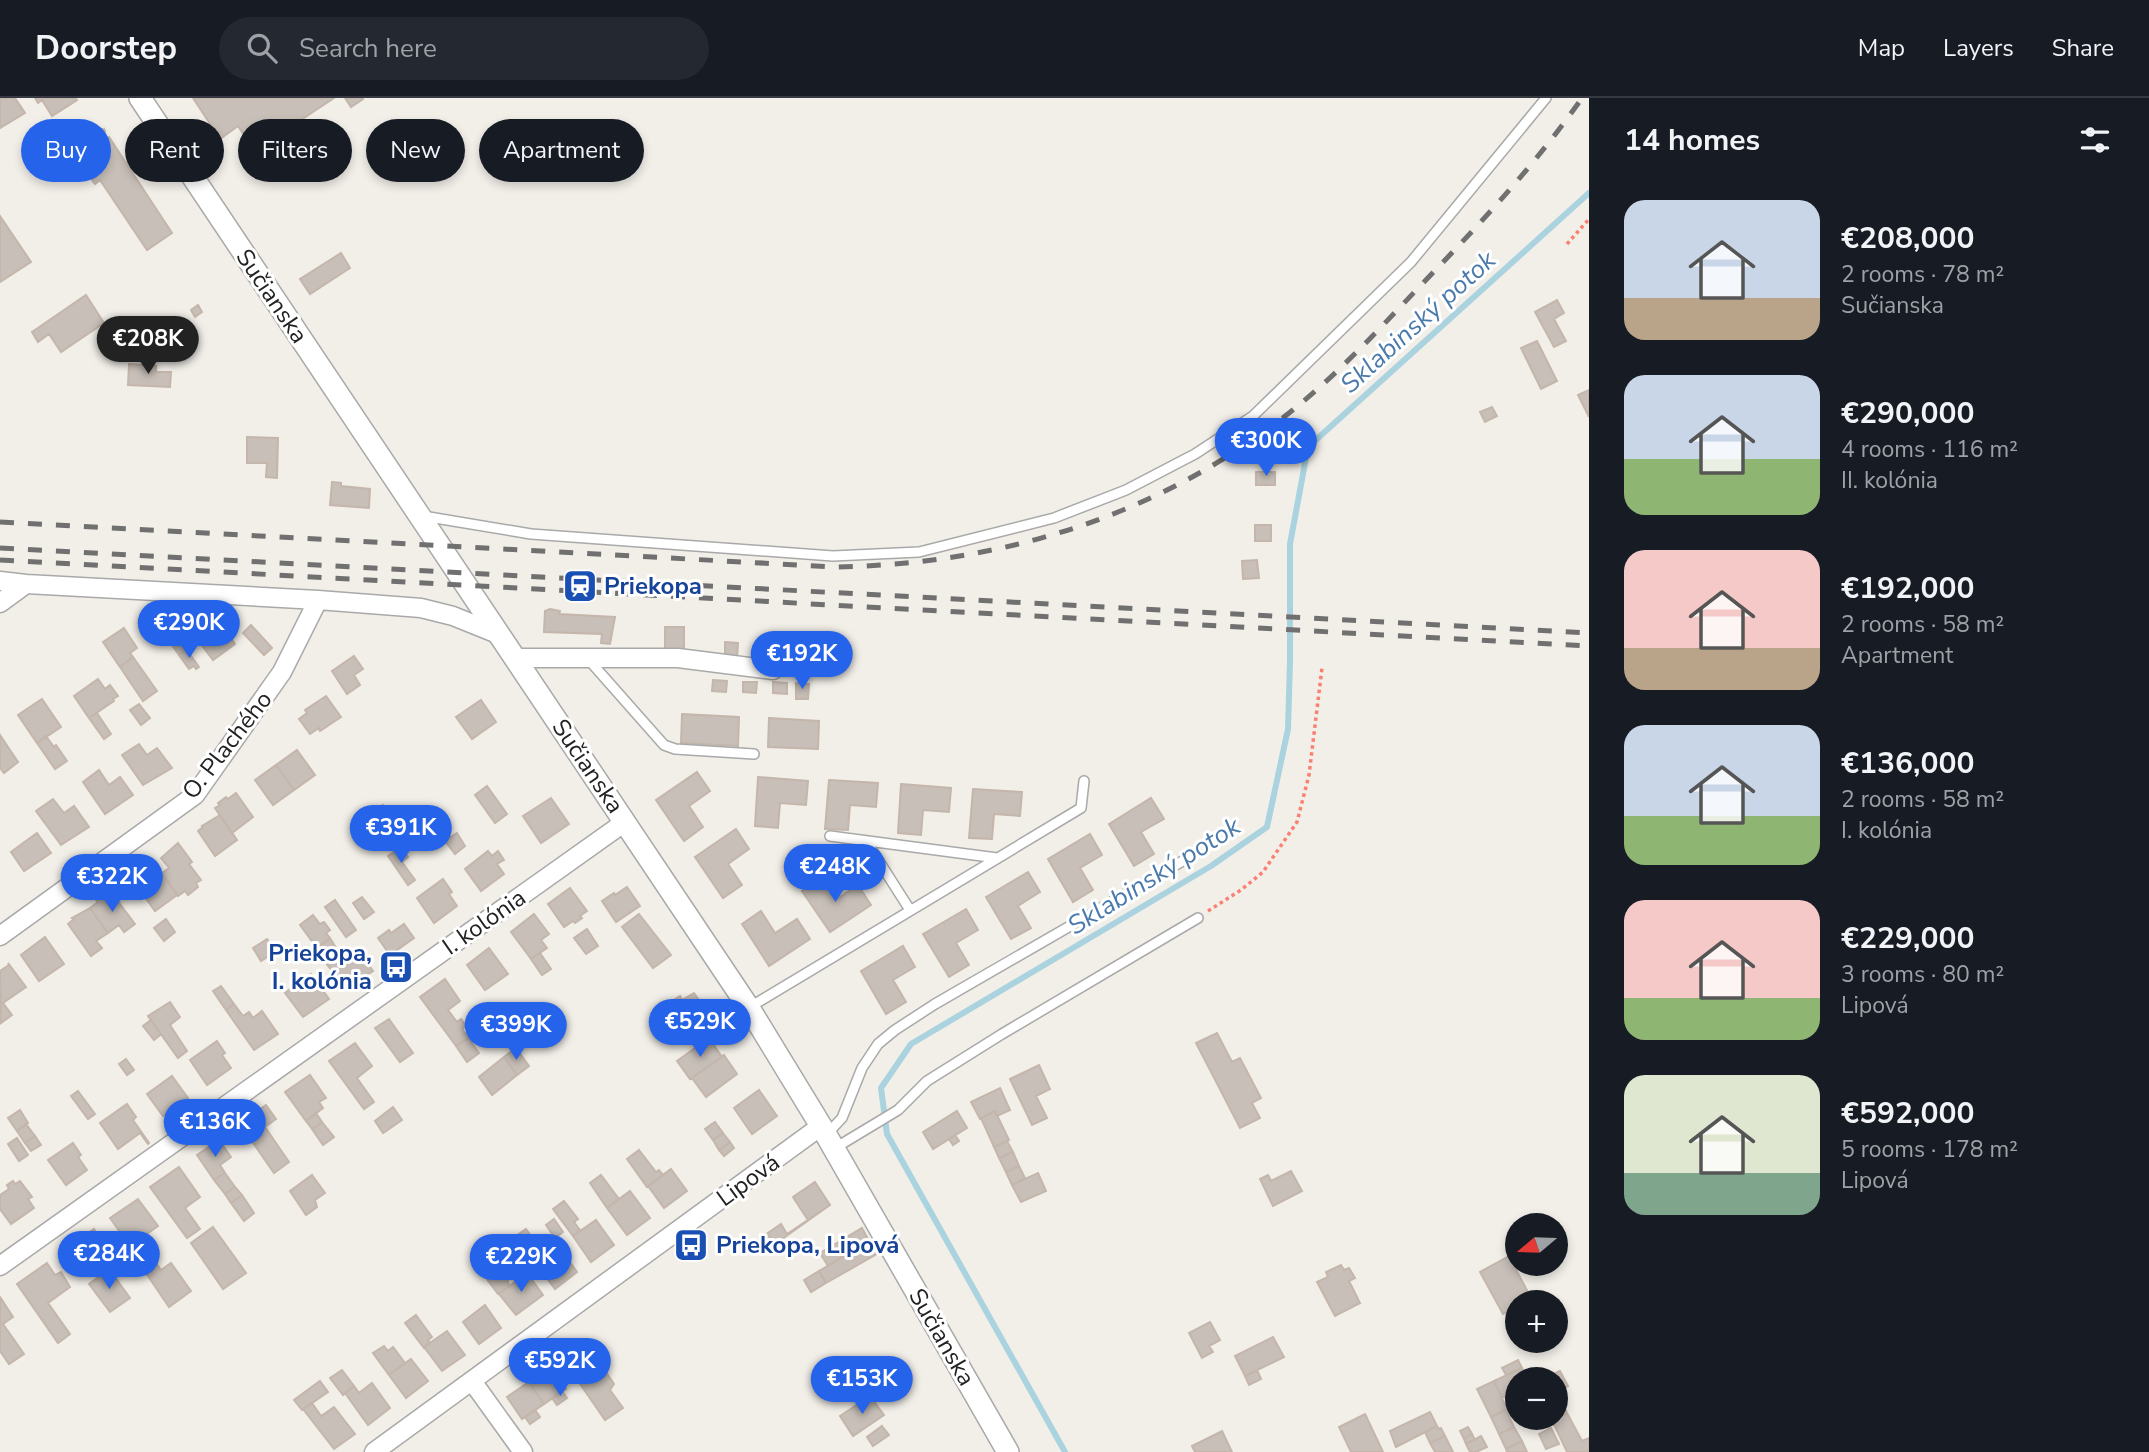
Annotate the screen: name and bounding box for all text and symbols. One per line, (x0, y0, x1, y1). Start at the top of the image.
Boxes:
search box (219, 17, 709, 80)
text: Doorstep (35, 26, 177, 71)
icon: search (243, 29, 281, 67)
text: Search here (299, 31, 437, 66)
text: Map (1858, 32, 1905, 64)
text: Layers (1943, 32, 2014, 64)
text: Share (2052, 32, 2114, 64)
chip: Buy (21, 119, 111, 182)
chip: Rent (125, 119, 224, 182)
chip: Filters (238, 119, 352, 182)
chip: New (366, 119, 465, 182)
chip: Apartment (479, 119, 644, 182)
text: 14 homes (1624, 120, 1760, 161)
icon: filters (2076, 121, 2114, 159)
text: €208,000 (1841, 218, 1974, 259)
icon: home (1680, 228, 1764, 312)
water label: Sklabinský potok (1333, 242, 1504, 401)
street label: Sučianska (229, 243, 315, 349)
text: 2 rooms · 78 m² (1841, 259, 2004, 290)
text: Sučianska (1841, 290, 1944, 321)
pin: €208K (99, 316, 197, 376)
text: €208K (113, 323, 183, 354)
text: €290,000 (1841, 393, 1974, 434)
icon: home (1680, 403, 1764, 487)
pin: €300K (1217, 418, 1315, 478)
text: €300K (1231, 425, 1301, 456)
text: 4 rooms · 116 m² (1841, 434, 2018, 465)
text: II. kolónia (1841, 465, 1938, 496)
station icon: Priekopa (561, 567, 599, 605)
text: €192,000 (1841, 568, 1974, 609)
place label: Priekopa (604, 570, 702, 602)
icon: home (1680, 578, 1764, 662)
pin: €290K (140, 601, 238, 660)
text: €290K (154, 607, 224, 638)
text: 2 rooms · 58 m² (1841, 609, 2004, 640)
pin: €192K (753, 632, 851, 691)
text: €192K (767, 638, 837, 669)
text: Apartment (1841, 640, 1953, 671)
street label: O. Plachého (175, 684, 279, 806)
street label: Sučianska (545, 713, 631, 819)
text: €136,000 (1841, 743, 1974, 784)
icon: home (1680, 753, 1764, 837)
text: 2 rooms · 58 m² (1841, 784, 2004, 815)
pin: €391K (352, 806, 450, 865)
water label: Sklabinský potok (1061, 808, 1248, 943)
text: €391K (366, 812, 436, 843)
text: I. kolónia (1841, 815, 1932, 846)
pin: €248K (786, 844, 884, 904)
text: €248K (800, 851, 870, 882)
pin: €322K (63, 854, 161, 914)
text: €322K (77, 861, 147, 892)
street label: I. kolónia (436, 882, 532, 962)
text: €229,000 (1841, 918, 1974, 959)
icon: home (1680, 928, 1764, 1012)
place label: Priekopa, I. kolónia (268, 937, 372, 997)
bus stop icon: Priekopa, I. kolónia (377, 948, 415, 986)
text: 3 rooms · 80 m² (1841, 959, 2004, 990)
text: Lipová (1841, 990, 1909, 1021)
pin: €529K (651, 1000, 749, 1059)
pin: €399K (467, 1002, 565, 1062)
text: €529K (665, 1006, 735, 1037)
text: €399K (481, 1009, 551, 1040)
text: €592,000 (1841, 1093, 1974, 1134)
pin: €136K (166, 1100, 264, 1159)
icon: home (1680, 1103, 1764, 1187)
text: €136K (180, 1106, 250, 1137)
text: 5 rooms · 178 m² (1841, 1134, 2018, 1165)
street label: Lipová (710, 1146, 786, 1214)
text: Lipová (1841, 1165, 1909, 1196)
north arrow (1505, 1213, 1568, 1276)
map controls (1505, 1213, 1568, 1430)
bus stop icon: Priekopa, Lipová (672, 1226, 710, 1264)
place label: Priekopa, Lipová (716, 1229, 899, 1261)
pin: €284K (60, 1232, 158, 1291)
pin: €229K (472, 1234, 570, 1294)
text: €284K (74, 1238, 144, 1269)
text: €229K (486, 1241, 556, 1272)
street label: Sučianska (901, 1282, 983, 1392)
button: + (1505, 1290, 1568, 1353)
pin: €592K (511, 1338, 609, 1398)
text: €592K (525, 1345, 595, 1376)
pin: €153K (813, 1356, 911, 1416)
text: €153K (827, 1363, 897, 1394)
button: − (1505, 1367, 1568, 1430)

